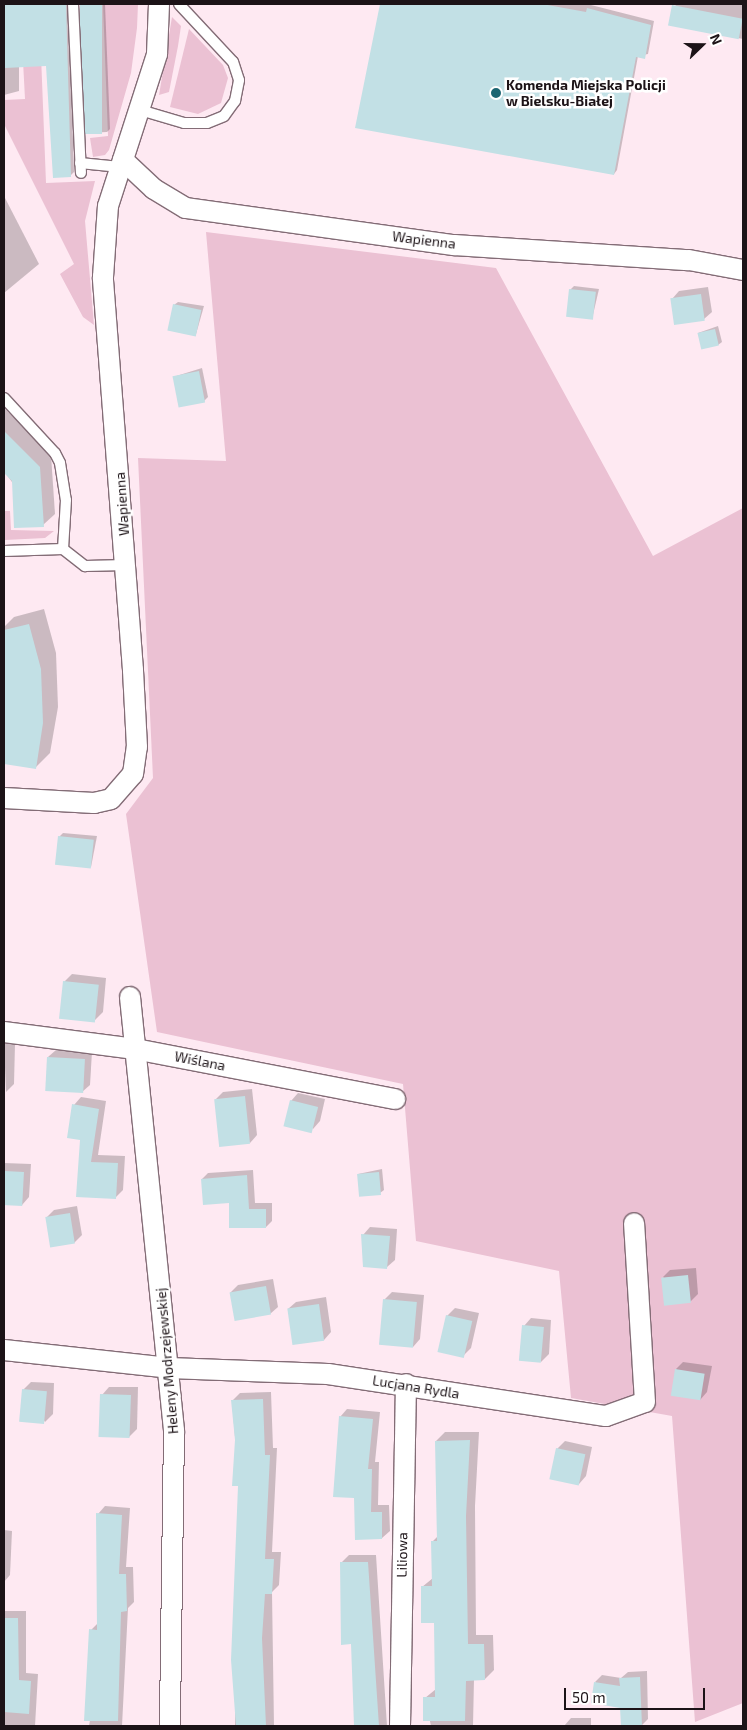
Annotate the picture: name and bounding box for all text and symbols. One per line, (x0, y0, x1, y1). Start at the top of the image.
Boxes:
north arrow (677, 20, 727, 70)
text: N (707, 31, 726, 47)
place label: Komenda Miejska Policji w Bielsku-Białej (506, 77, 666, 110)
marker: Komenda Miejska Policji w Bielsku-Białej (490, 87, 502, 99)
street label: Wapienna (391, 228, 457, 252)
street label: Wapienna (111, 472, 133, 536)
street label: Wiślana (173, 1048, 227, 1074)
street label: Heleny Modrzejewskiej (152, 1287, 182, 1435)
street label: Lucjana Rydla (371, 1372, 461, 1402)
street label: Liliowa (393, 1532, 411, 1578)
scale bar (567, 1678, 708, 1710)
text: 50 m (572, 1688, 606, 1706)

